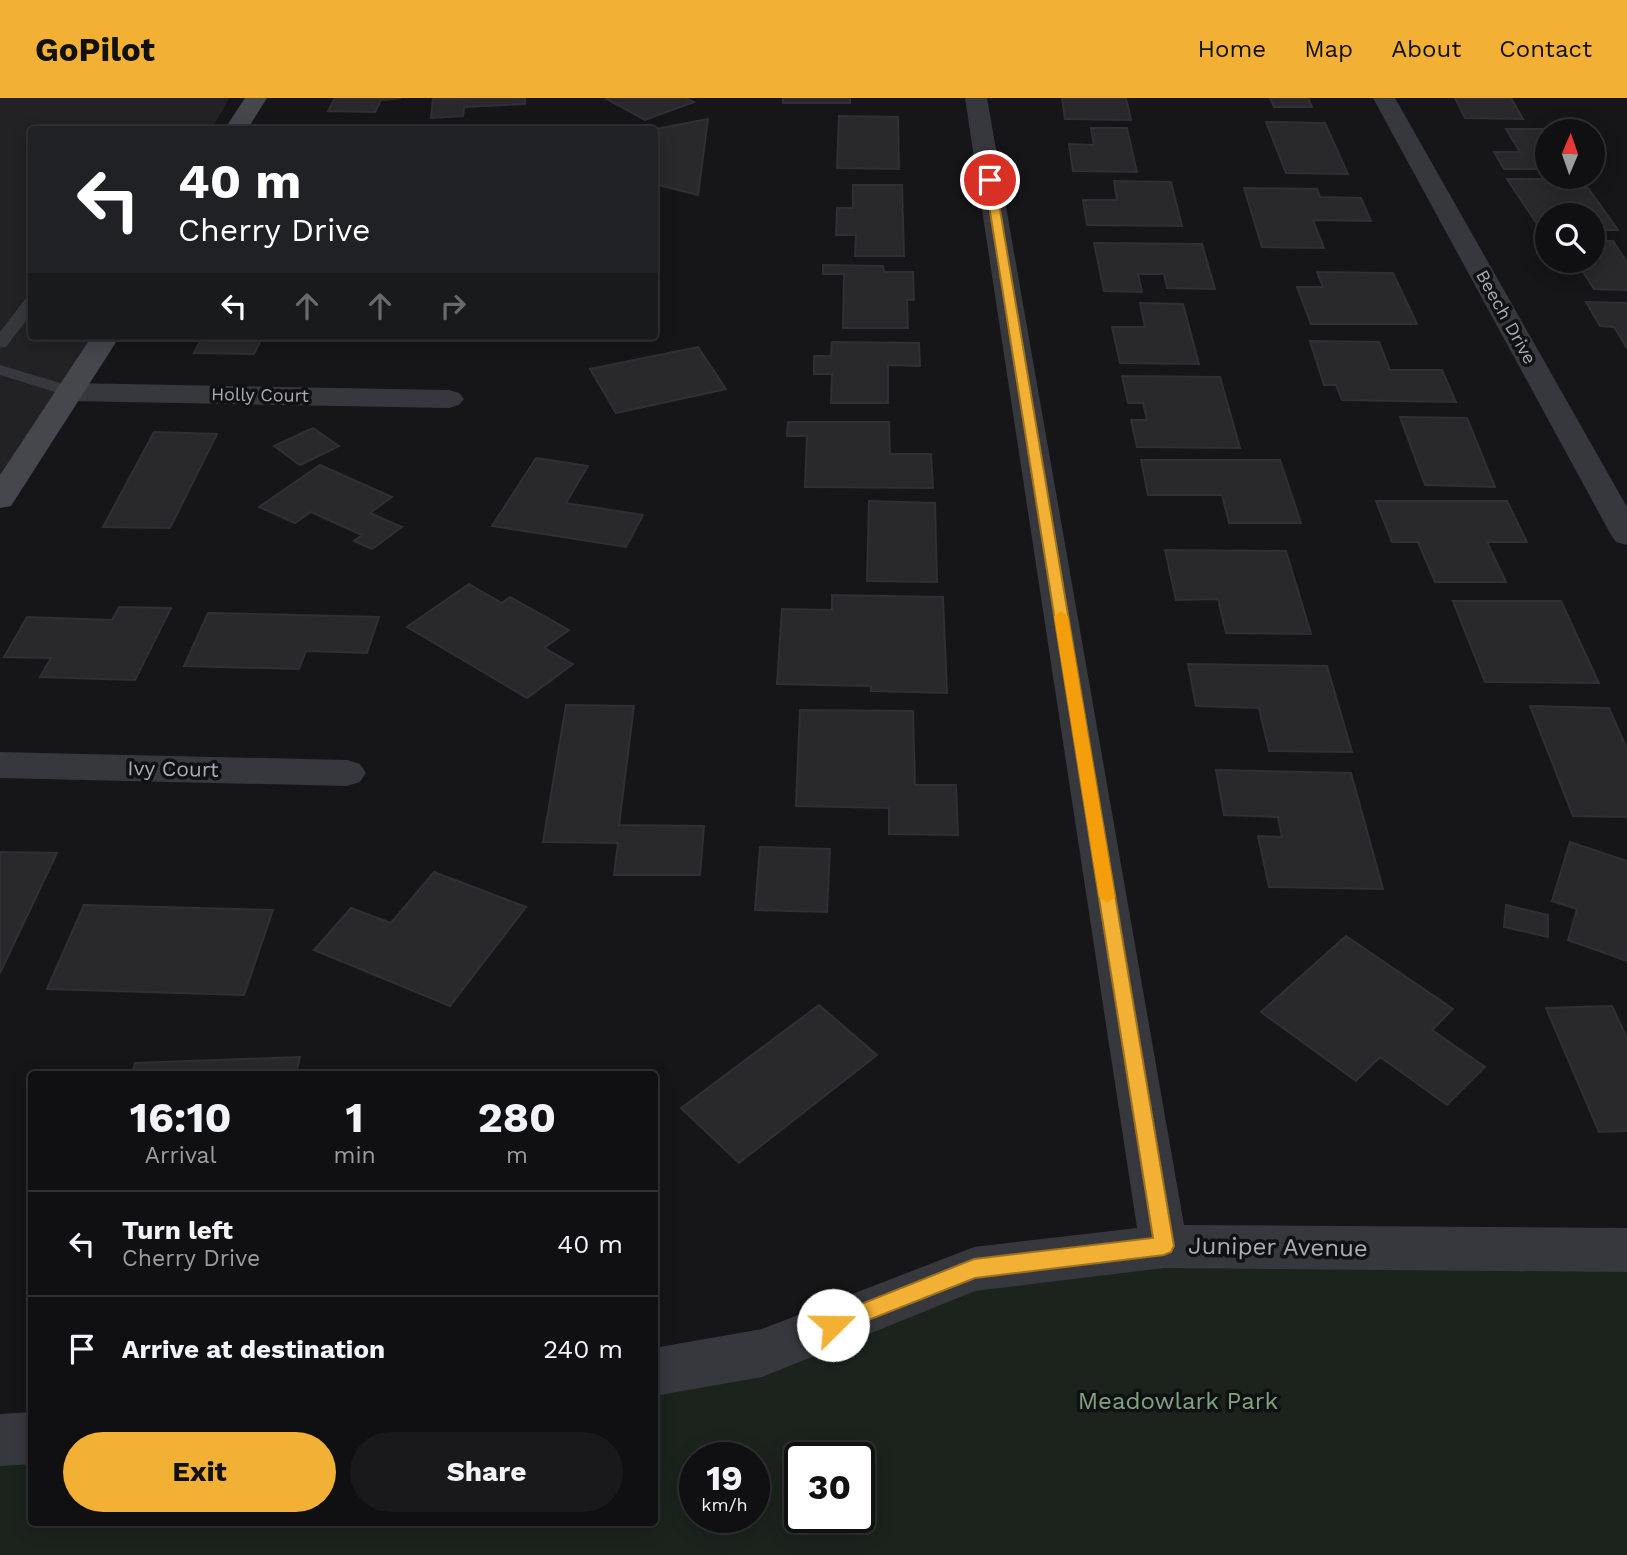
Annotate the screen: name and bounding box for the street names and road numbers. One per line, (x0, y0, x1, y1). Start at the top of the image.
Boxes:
street label: Beech Drive (1472, 266, 1541, 368)
street label: Holly Court (211, 383, 310, 406)
street label: Ivy Court (127, 755, 219, 782)
street label: Juniper Avenue (1188, 1231, 1368, 1263)

